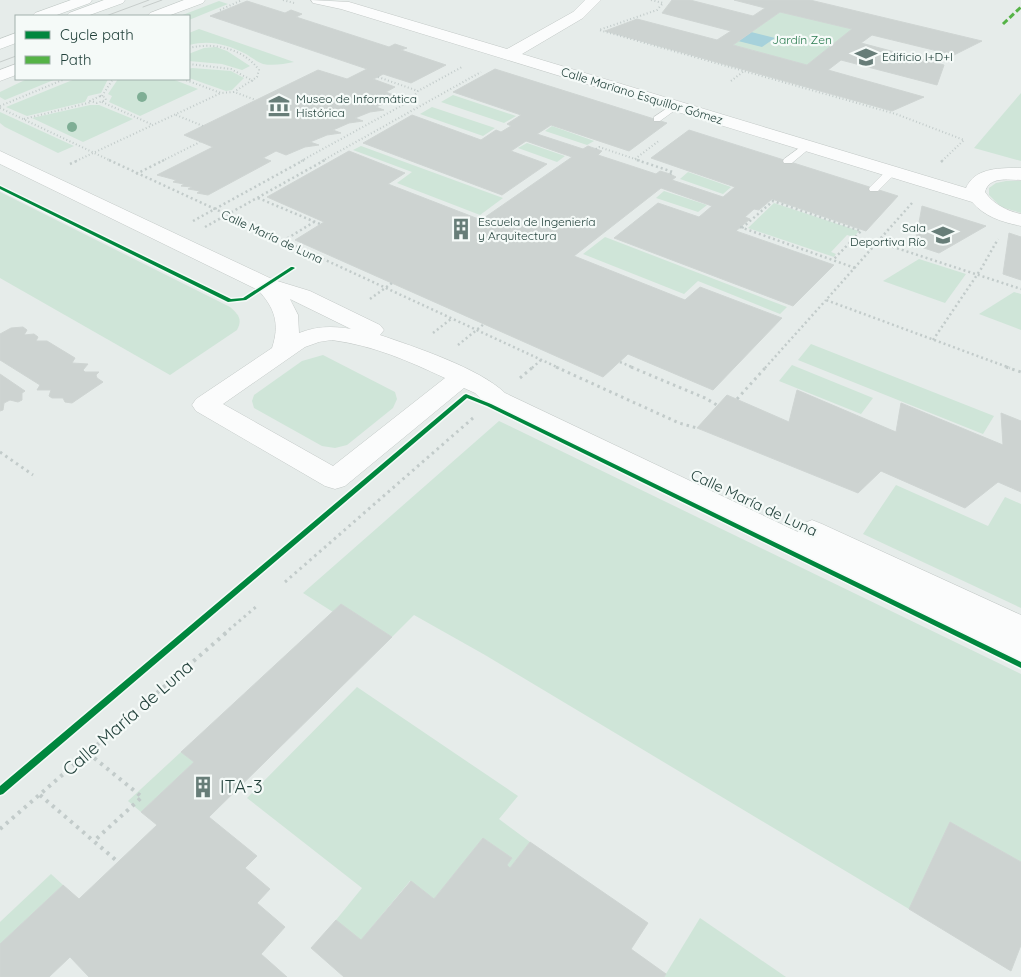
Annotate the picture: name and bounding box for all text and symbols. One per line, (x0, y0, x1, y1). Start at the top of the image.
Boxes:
legend (15, 15, 190, 80)
text: Cycle path (60, 25, 134, 44)
park label: Jardín Zen (772, 32, 832, 47)
school or university icon: Edificio I+D+I (853, 44, 879, 70)
place label: Edificio I+D+I (882, 49, 953, 64)
text: Path (60, 50, 92, 69)
street label: Calle Mariano Esquillor Gómez (559, 64, 725, 127)
place label: Museo de Informática Histórica (296, 91, 417, 120)
museum icon: Museo de Informática Histórica (266, 93, 292, 119)
street label: Calle María de Luna (219, 206, 325, 267)
place label: Escuela de Ingeniería y Arquitectura (478, 214, 596, 243)
building icon: Escuela de Ingeniería y Arquitectura (448, 216, 474, 242)
place label: Sala Deportiva Río (850, 220, 926, 249)
school or university icon: Sala Deportiva Río (930, 222, 956, 248)
street label: Calle María de Luna (688, 465, 821, 540)
street label: Calle María de Luna (58, 655, 198, 781)
building icon: ITA-3 (190, 774, 216, 800)
place label: ITA-3 (220, 775, 263, 798)

